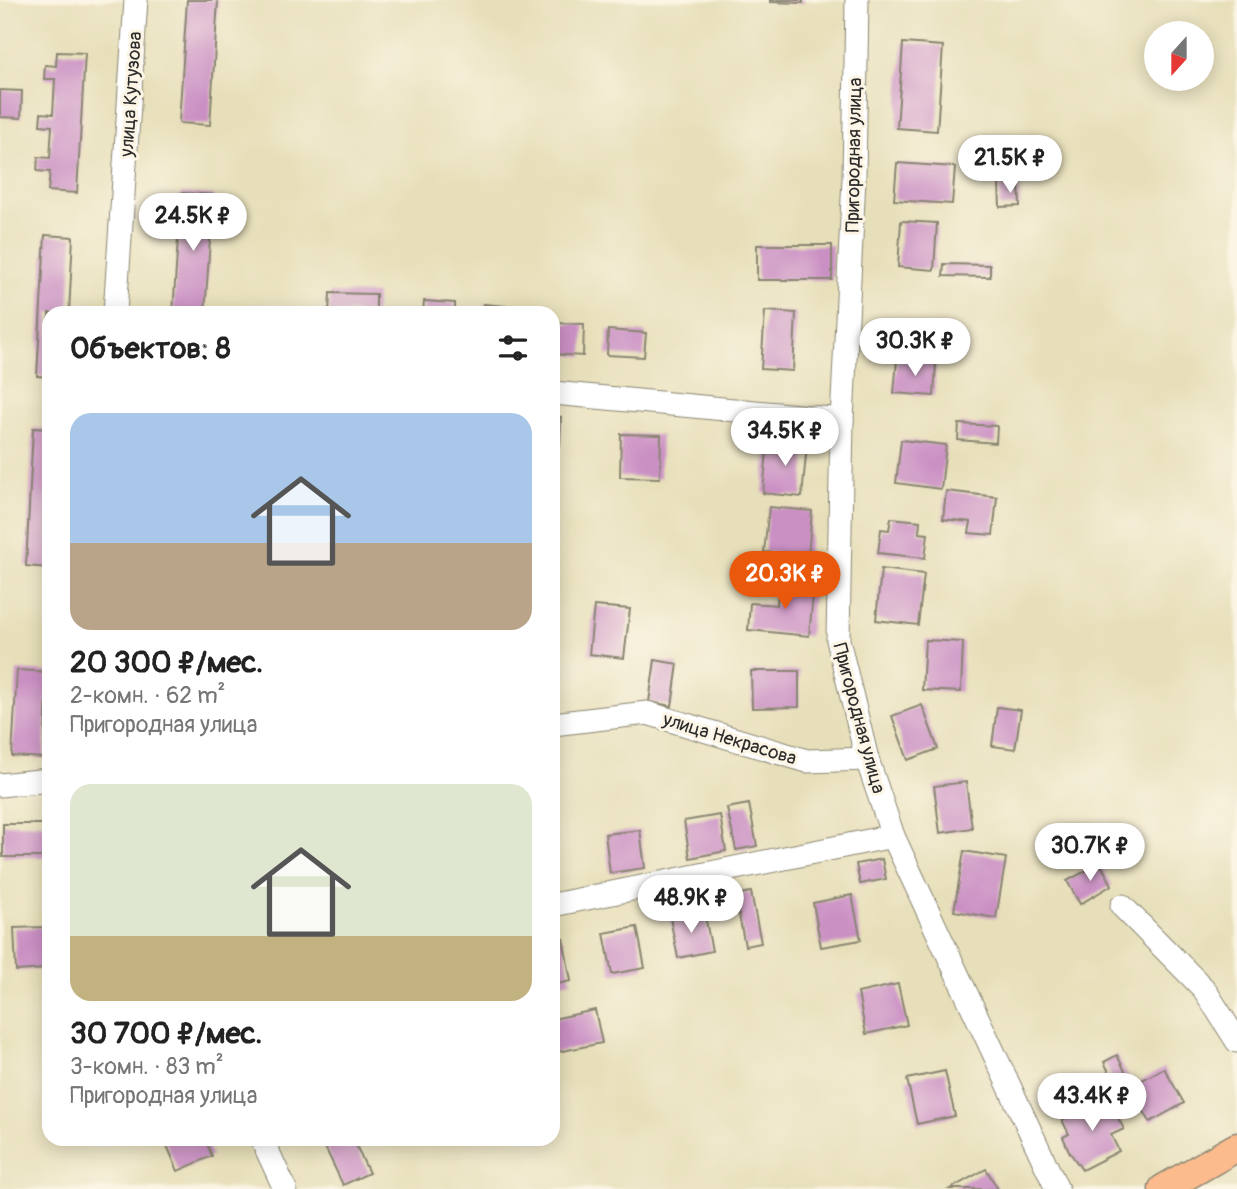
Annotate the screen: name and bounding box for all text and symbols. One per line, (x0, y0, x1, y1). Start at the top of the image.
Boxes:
north arrow (1144, 21, 1214, 91)
map controls (1144, 21, 1214, 91)
street label: улица Кутузова (115, 30, 147, 159)
street label: Пригородная улица (841, 77, 867, 233)
pin: 21.5K ₽ (945, 136, 1075, 195)
text: 21.5K ₽ (974, 143, 1046, 172)
pin: 24.5K ₽ (128, 194, 258, 253)
text: 24.5K ₽ (155, 201, 231, 230)
pin: 30.3K ₽ (850, 318, 980, 378)
text: 30.3K ₽ (875, 326, 955, 355)
icon: filters (494, 329, 532, 367)
text: Объектов: 8 (70, 330, 231, 367)
pin: 34.5K ₽ (720, 408, 850, 468)
text: 34.5K ₽ (747, 416, 823, 445)
icon: home (238, 458, 364, 584)
pin: 20.3K ₽ (720, 552, 850, 611)
text: 20.3K ₽ (745, 559, 825, 588)
street label: Пригородная улица (827, 640, 891, 796)
text: 20 300 ₽/мес. (70, 644, 263, 681)
text: 2-комн. · 62 m² (70, 681, 225, 710)
street label: улица Некрасова (659, 707, 800, 771)
text: Пригородная улица (70, 710, 257, 739)
pin: 30.7K ₽ (1025, 824, 1155, 883)
icon: home (238, 829, 364, 955)
text: 30.7K ₽ (1051, 831, 1129, 860)
pin: 48.9K ₽ (626, 876, 756, 935)
text: 48.9K ₽ (654, 883, 728, 912)
text: 30 700 ₽/мес. (70, 1015, 262, 1052)
text: 3-комн. · 83 m² (70, 1052, 224, 1081)
pin: 43.4K ₽ (1027, 1074, 1157, 1133)
text: Пригородная улица (70, 1081, 257, 1110)
text: 43.4K ₽ (1053, 1081, 1131, 1110)

